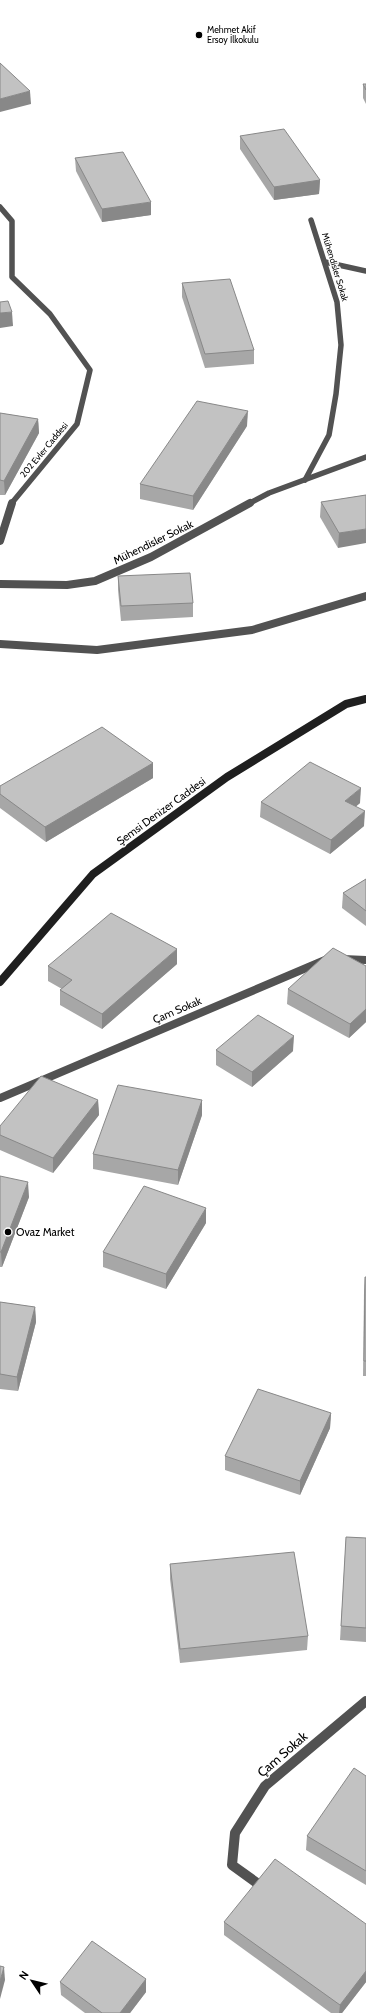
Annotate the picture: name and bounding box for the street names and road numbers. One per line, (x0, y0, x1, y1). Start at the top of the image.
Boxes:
street label: Mühendisler Sokak (320, 231, 351, 302)
street label: 202 Evler Caddesi (17, 420, 70, 480)
street label: Mühendisler Sokak (111, 517, 195, 567)
street label: Şemsi Denizer Caddesi (114, 774, 208, 848)
street label: Çam Sokak (150, 993, 204, 1027)
street label: Çam Sokak (254, 1728, 310, 1780)

